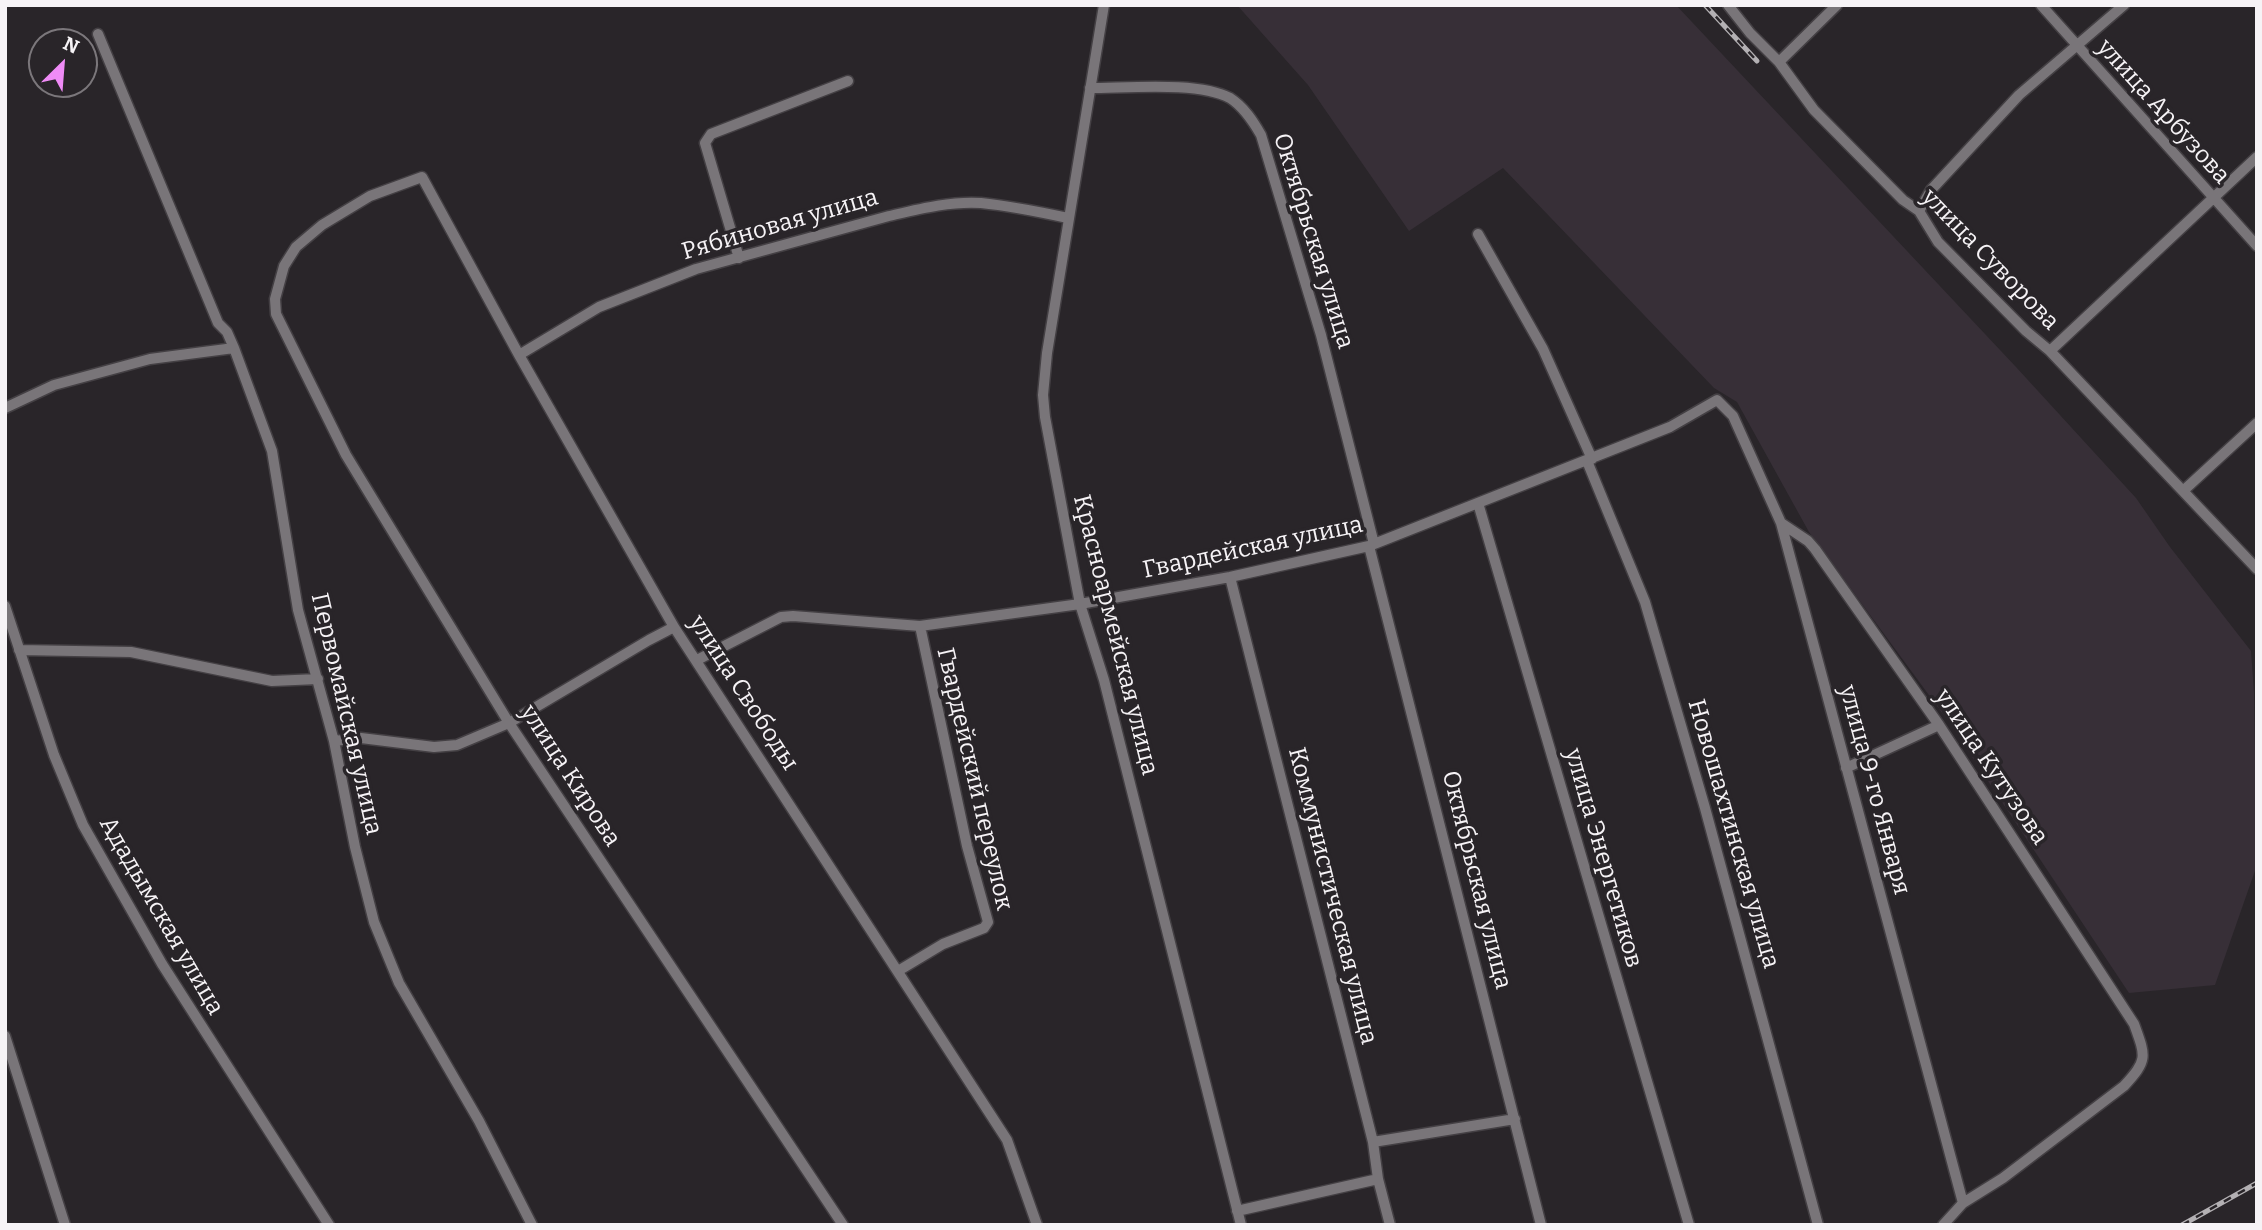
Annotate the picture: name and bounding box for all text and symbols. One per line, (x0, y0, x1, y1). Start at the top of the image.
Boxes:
north arrow (28, 28, 98, 98)
text: N (60, 32, 83, 59)
street label: улица Арбузова (2090, 34, 2236, 190)
street label: Октябрьская улица (1267, 130, 1359, 352)
street label: Рябиновая улица (679, 183, 881, 267)
street label: улица Суворова (1915, 183, 2065, 337)
street label: Красноармейская улица (1066, 492, 1164, 778)
street label: Гвардейская улица (1140, 511, 1366, 585)
street label: Первомайская улица (304, 590, 388, 838)
street label: улица Свободы (682, 610, 804, 776)
street label: Гвардейский переулок (930, 645, 1018, 913)
street label: улица 9-го Января (1832, 682, 1916, 898)
street label: улица Кутузова (1928, 684, 2054, 850)
street label: Новошахтинская улица (1681, 696, 1785, 972)
street label: улица Кирова (514, 700, 626, 852)
street label: Коммунистическая улица (1281, 745, 1383, 1047)
street label: улица Энергетиков (1558, 745, 1648, 971)
street label: Октябрьская улица (1435, 768, 1517, 992)
street label: Ададымская улица (93, 812, 229, 1020)

